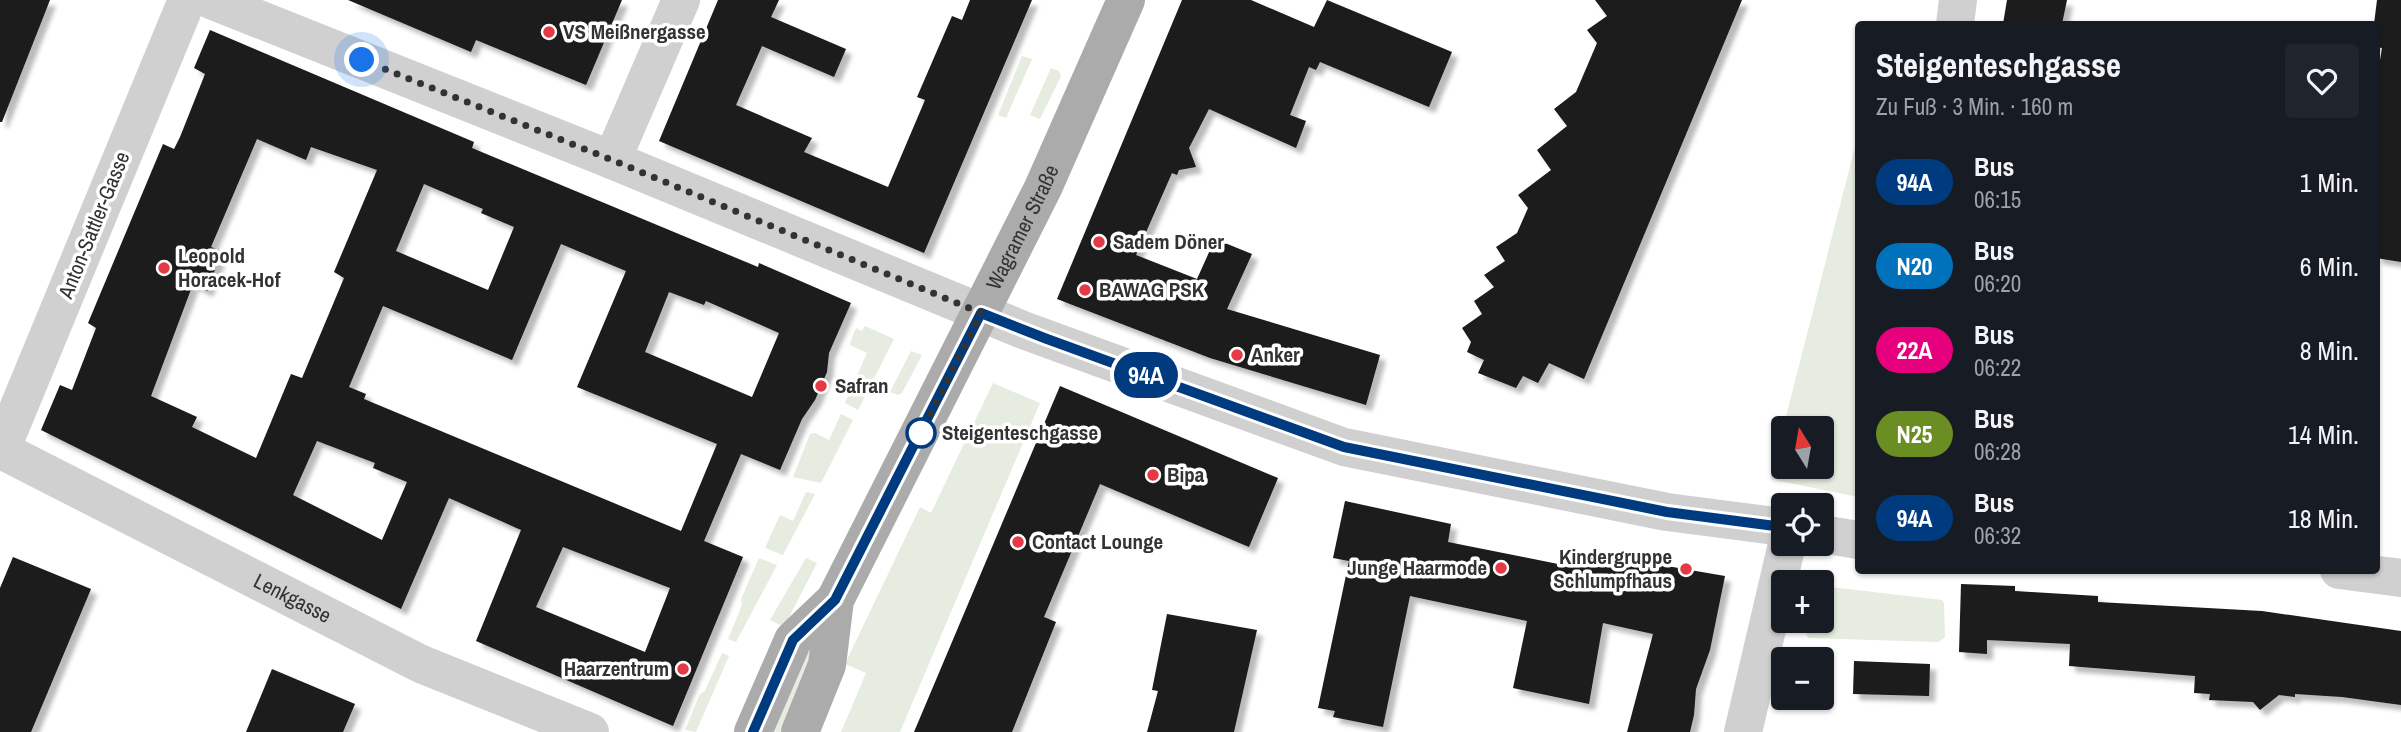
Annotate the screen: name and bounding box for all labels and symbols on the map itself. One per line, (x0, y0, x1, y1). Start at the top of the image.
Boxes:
place label: VS Meißnergasse (563, 17, 706, 46)
marker: VS Meißnergasse (541, 24, 557, 40)
your location (344, 42, 379, 77)
street label: Anton-Sattler-Gasse (50, 147, 136, 303)
street label: Wagramer Straße (979, 160, 1065, 295)
place label: Sadem Döner (1113, 227, 1224, 256)
marker: Sadem Döner (1091, 234, 1107, 250)
place label: Leopold Horacek-Hof (178, 241, 281, 294)
marker: Leopold Horacek-Hof (156, 260, 172, 276)
place label: BAWAG PSK (1099, 275, 1205, 304)
marker: BAWAG PSK (1077, 282, 1093, 298)
place label: Anker (1251, 340, 1300, 369)
marker: Anker (1229, 347, 1245, 363)
line badge: 94A (1106, 352, 1186, 398)
place label: Safran (835, 371, 889, 400)
marker: Safran (813, 378, 829, 394)
north arrow (1771, 416, 1834, 480)
marker: Steigenteschgasse (906, 418, 936, 448)
place label: Steigenteschgasse (942, 418, 1098, 447)
place label: Bipa (1167, 460, 1205, 489)
marker: Bipa (1145, 467, 1161, 483)
place label: Contact Lounge (1032, 527, 1163, 556)
marker: Contact Lounge (1010, 534, 1026, 550)
place label: Kindergruppe Schlumpfhaus (1553, 542, 1672, 595)
place label: Junge Haarmode (1347, 553, 1487, 582)
marker: Junge Haarmode (1493, 560, 1509, 576)
marker: Kindergruppe Schlumpfhaus (1678, 561, 1694, 577)
street label: Lenkgasse (249, 566, 336, 630)
place label: Haarzentrum (564, 654, 669, 683)
marker: Haarzentrum (675, 661, 691, 677)

